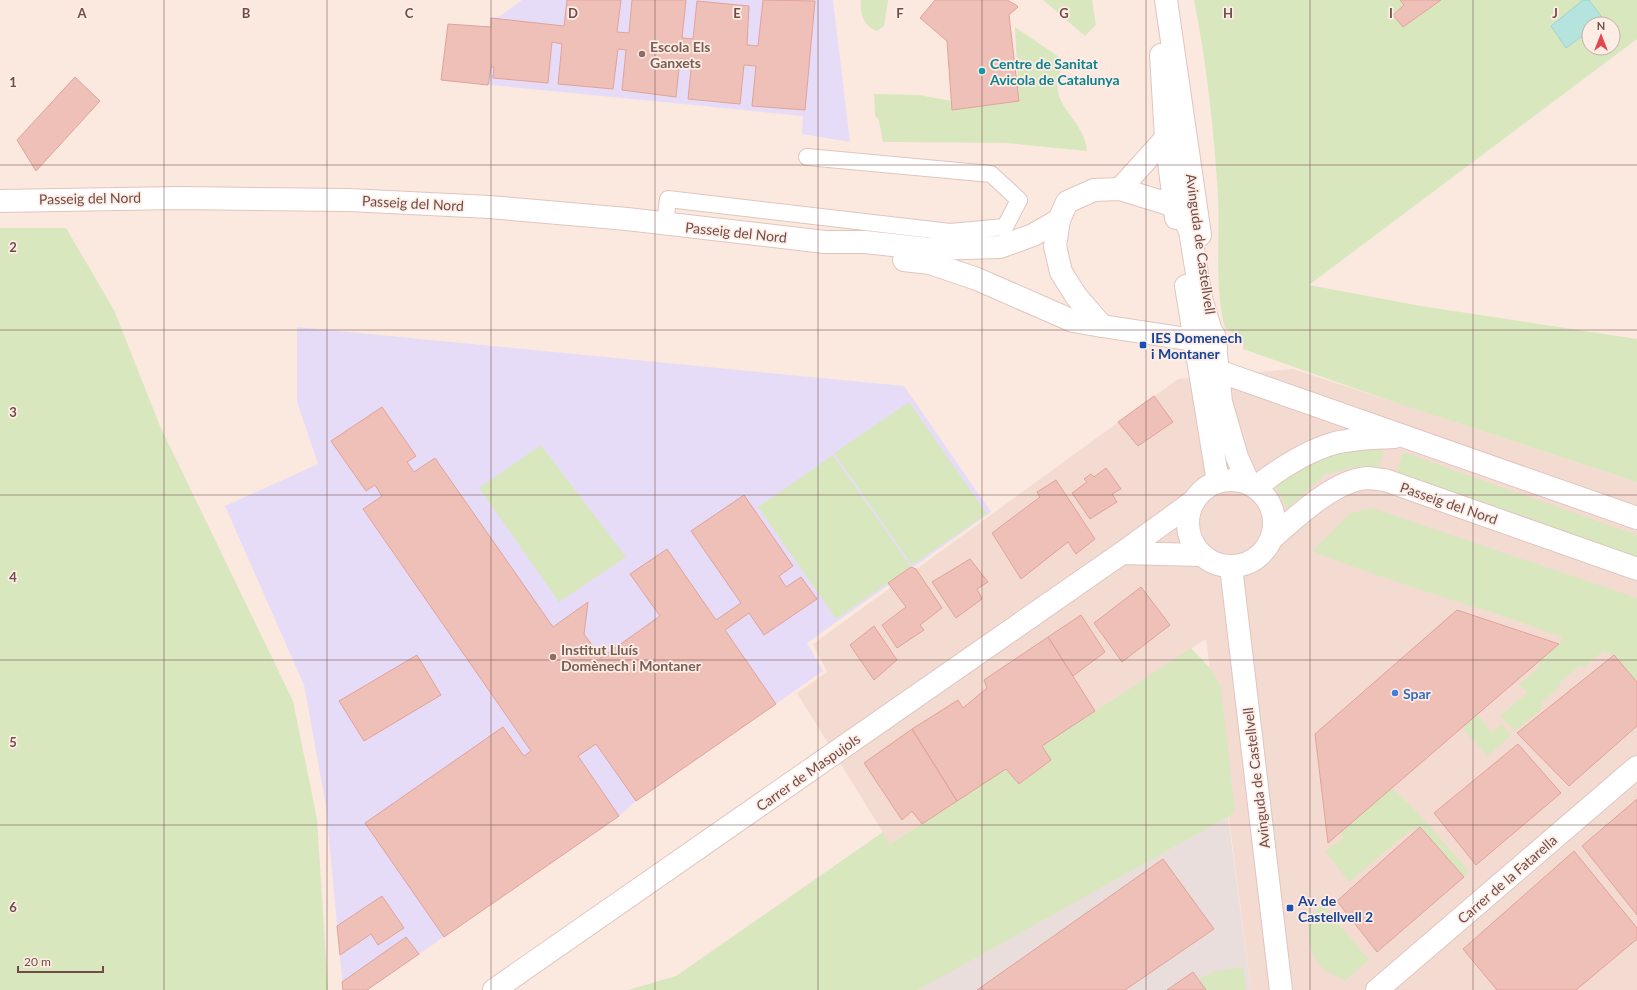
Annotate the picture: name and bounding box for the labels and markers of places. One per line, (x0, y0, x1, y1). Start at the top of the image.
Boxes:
place label: Escola Els Ganxets (650, 38, 710, 71)
marker: Escola Els Ganxets (637, 49, 647, 59)
place label: Centre de Sanitat Avicola de Catalunya (989, 55, 1120, 88)
marker: Centre de Sanitat Avicola de Catalunya (977, 66, 987, 76)
place label: IES Domenech i Montaner (1151, 329, 1242, 362)
marker: IES Domenech i Montaner (1138, 340, 1148, 350)
place label: Institut Lluís Domènech i Montaner (561, 641, 702, 674)
marker: Institut Lluís Domènech i Montaner (548, 652, 558, 662)
place label: Spar (1403, 685, 1432, 702)
marker: Spar (1390, 688, 1400, 698)
place label: Av. de Castellvell 2 (1297, 892, 1373, 925)
marker: Av. de Castellvell 2 (1285, 903, 1295, 913)

